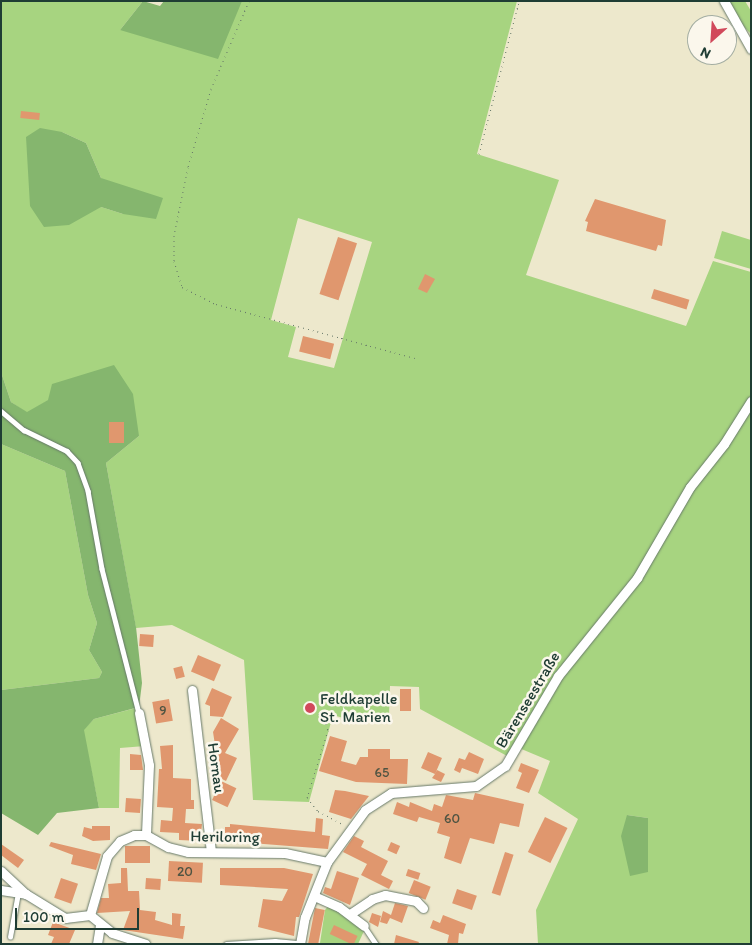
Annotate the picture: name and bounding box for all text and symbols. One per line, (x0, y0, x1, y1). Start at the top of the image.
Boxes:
north arrow (687, 15, 737, 65)
text: N (698, 43, 714, 63)
street label: Bärenseestraße (492, 648, 564, 752)
place label: Feldkapelle St. Marien (320, 689, 397, 727)
marker: Feldkapelle St. Marien (304, 702, 316, 714)
house number: 9 (159, 703, 167, 719)
street label: Hornau (203, 741, 229, 795)
house number: 65 (375, 765, 389, 781)
house number: 60 (444, 811, 460, 827)
street label: Heriloring (190, 827, 260, 847)
house number: 20 (177, 864, 193, 880)
scale bar (18, 898, 141, 930)
text: 100 m (23, 908, 64, 926)

